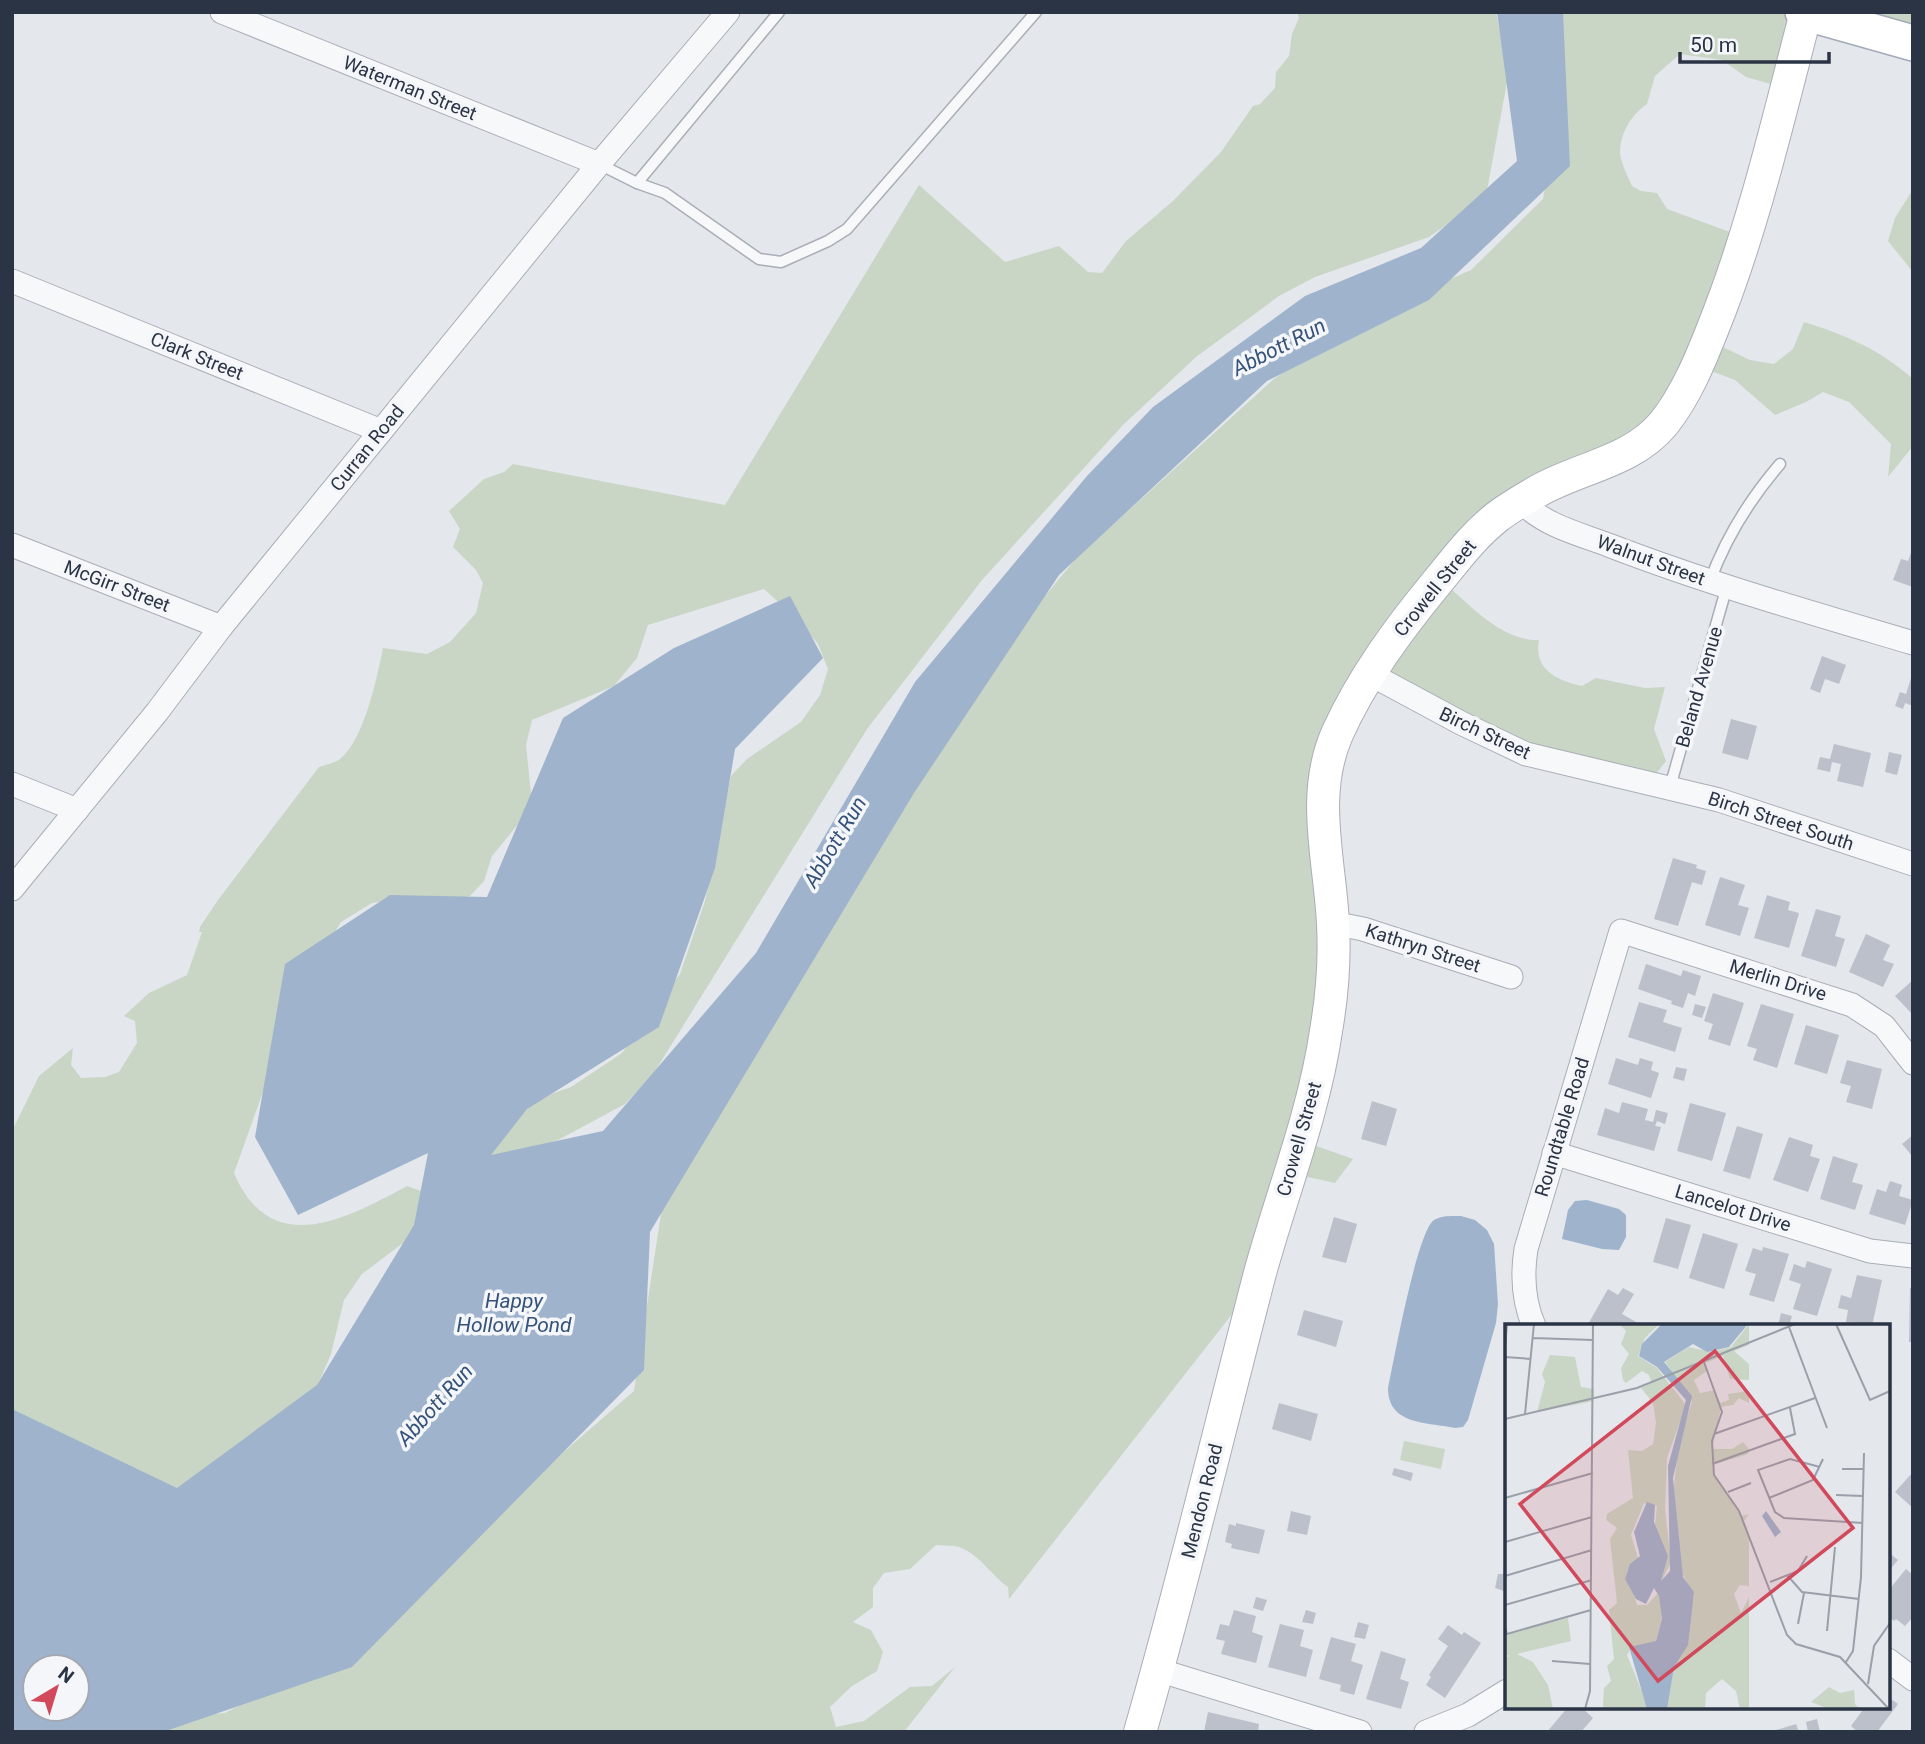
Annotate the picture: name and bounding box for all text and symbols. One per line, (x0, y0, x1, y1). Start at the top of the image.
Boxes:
scale bar (1680, 21, 1829, 65)
text: 50 m (1690, 33, 1737, 57)
street label: Waterman Street (340, 51, 480, 125)
water label: Abbott Run (1228, 313, 1330, 381)
street label: Clark Street (147, 327, 247, 385)
street label: Curran Road (325, 400, 409, 496)
street label: Walnut Street (1594, 530, 1708, 590)
street label: Crowell Street (1389, 535, 1481, 641)
street label: McGirr Street (61, 555, 173, 617)
street label: Beland Avenue (1671, 624, 1727, 750)
street label: Birch Street (1436, 702, 1534, 764)
street label: Birch Street South (1705, 787, 1857, 855)
water label: Abbott Run (798, 792, 871, 892)
street label: Kathryn Street (1362, 919, 1484, 977)
street label: Merlin Drive (1727, 954, 1829, 1006)
street label: Roundtable Road (1530, 1055, 1594, 1199)
street label: Crowell Street (1272, 1079, 1326, 1199)
street label: Lancelot Drive (1672, 1179, 1794, 1237)
water label: Happy Hollow Pond (456, 1289, 572, 1337)
inset map (1505, 1324, 1890, 1709)
water label: Abbott Run (392, 1359, 478, 1451)
street label: Mendon Road (1177, 1441, 1227, 1561)
north arrow (21, 1653, 91, 1723)
text: N (54, 1662, 79, 1688)

